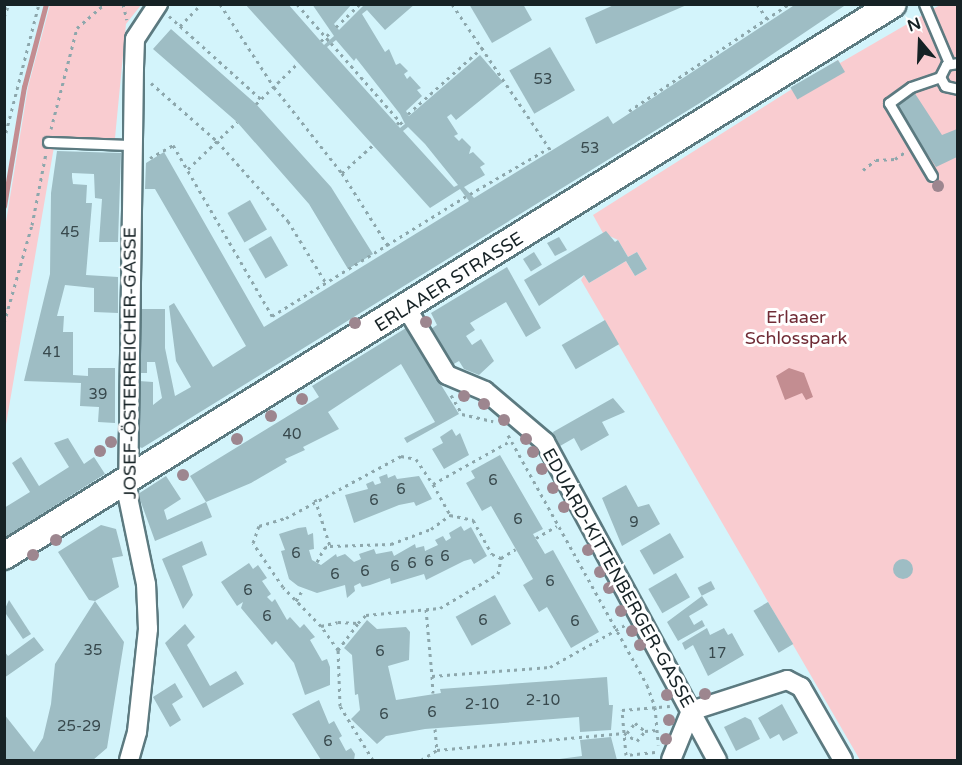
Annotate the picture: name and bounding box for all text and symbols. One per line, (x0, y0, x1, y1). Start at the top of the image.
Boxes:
north arrow (890, 12, 950, 72)
text: N (905, 13, 923, 37)
house number: 53 (534, 71, 552, 89)
house number: 53 (581, 140, 599, 158)
house number: 45 (61, 224, 79, 242)
street label: JOSEF-ÖSTERREICHER-GASSE (119, 227, 141, 499)
street label: ERLAAER STRASSE (371, 228, 527, 336)
park label: Erlaaer Schlosspark (745, 307, 847, 350)
house number: 41 (43, 344, 61, 362)
house number: 39 (89, 386, 107, 404)
house number: 40 (283, 426, 301, 444)
street label: EDUARD-KITTENBERGER-GASSE (537, 445, 699, 711)
house number: 6 (488, 472, 498, 490)
house number: 6 (396, 481, 406, 499)
house number: 6 (369, 492, 379, 510)
house number: 6 (513, 511, 523, 529)
house number: 9 (629, 514, 639, 532)
house number: 6 (291, 545, 301, 563)
house number: 6 (440, 548, 450, 566)
house number: 6 (424, 553, 434, 571)
house number: 6 (407, 555, 417, 573)
house number: 6 (390, 558, 400, 576)
house number: 6 (360, 563, 370, 581)
house number: 6 (330, 566, 340, 584)
house number: 6 (545, 573, 555, 591)
house number: 6 (243, 582, 253, 600)
house number: 6 (262, 608, 272, 626)
house number: 6 (478, 612, 488, 630)
house number: 6 (570, 613, 580, 631)
house number: 35 (84, 642, 102, 660)
house number: 6 (375, 643, 385, 661)
house number: 17 (708, 645, 726, 663)
house number: 2-10 (526, 692, 560, 710)
house number: 2-10 (465, 696, 499, 714)
house number: 6 (427, 704, 437, 722)
house number: 6 (379, 706, 389, 724)
house number: 25-29 (57, 718, 101, 736)
house number: 6 (323, 733, 333, 751)

